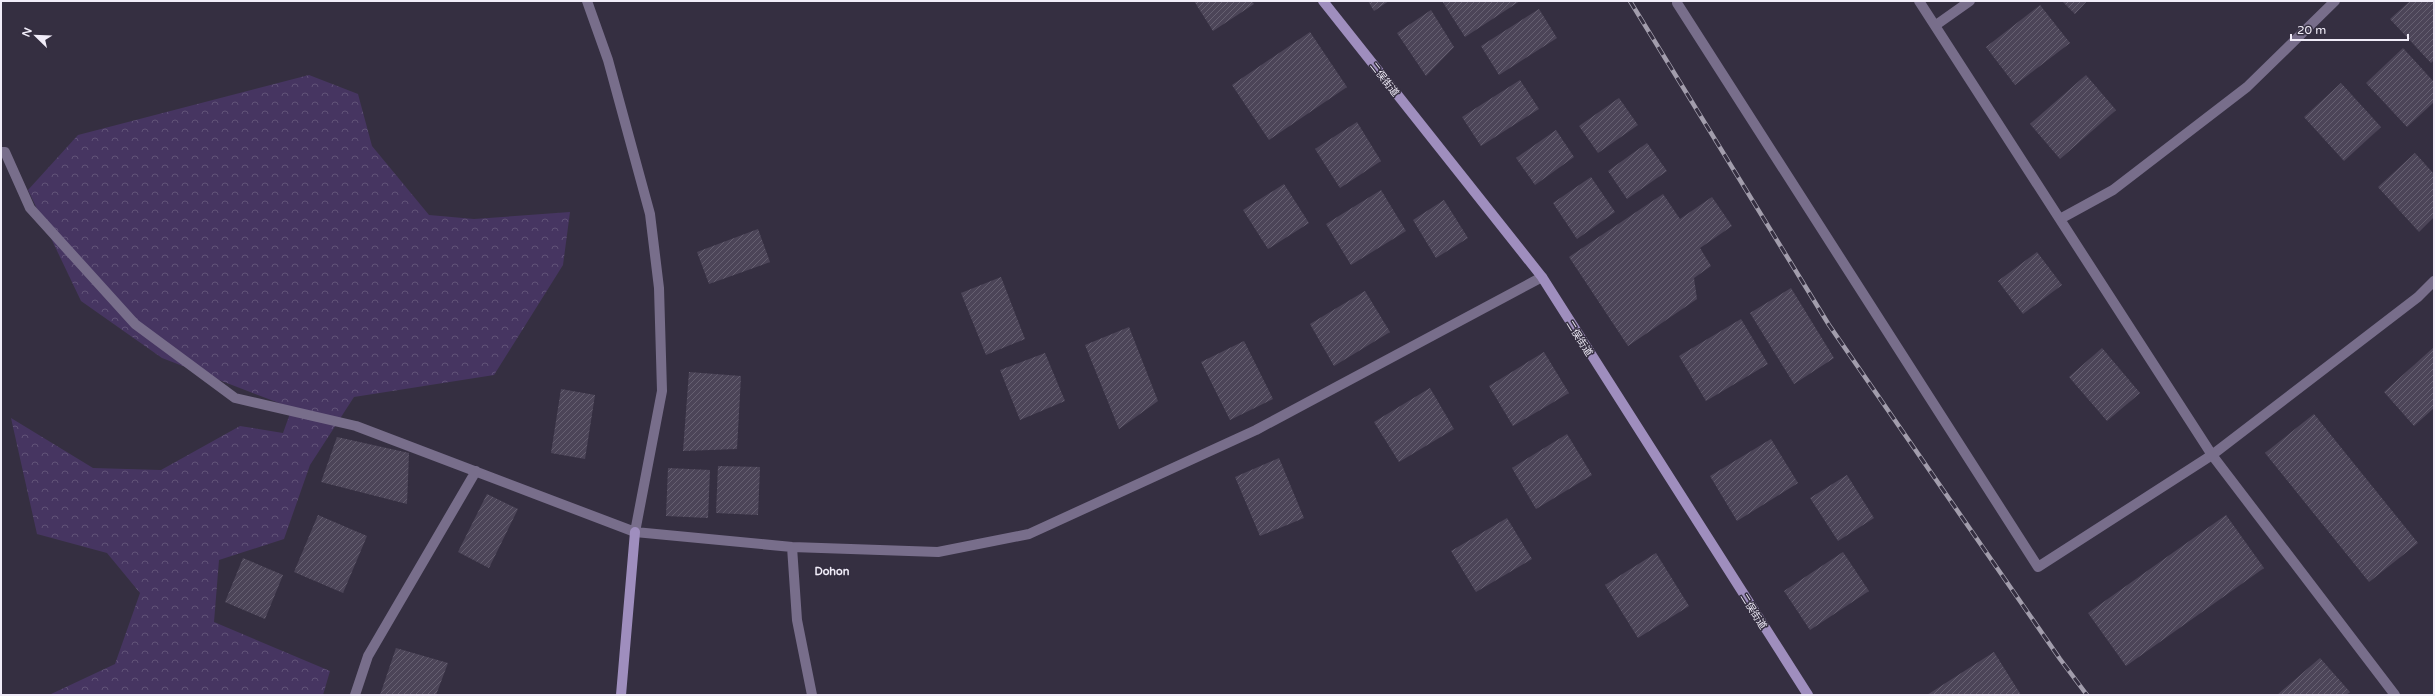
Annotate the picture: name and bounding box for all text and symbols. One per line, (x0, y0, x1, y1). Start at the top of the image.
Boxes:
north arrow (16, 16, 56, 56)
scale bar (2291, 16, 2408, 42)
text: 20 m (2297, 23, 2326, 37)
text: N (20, 26, 35, 39)
street label: 二俣街道 (1367, 60, 1401, 99)
street label: 二俣街道 (1563, 318, 1595, 359)
district label: Dohon (815, 565, 850, 578)
street label: 二俣街道 (1737, 591, 1769, 632)

